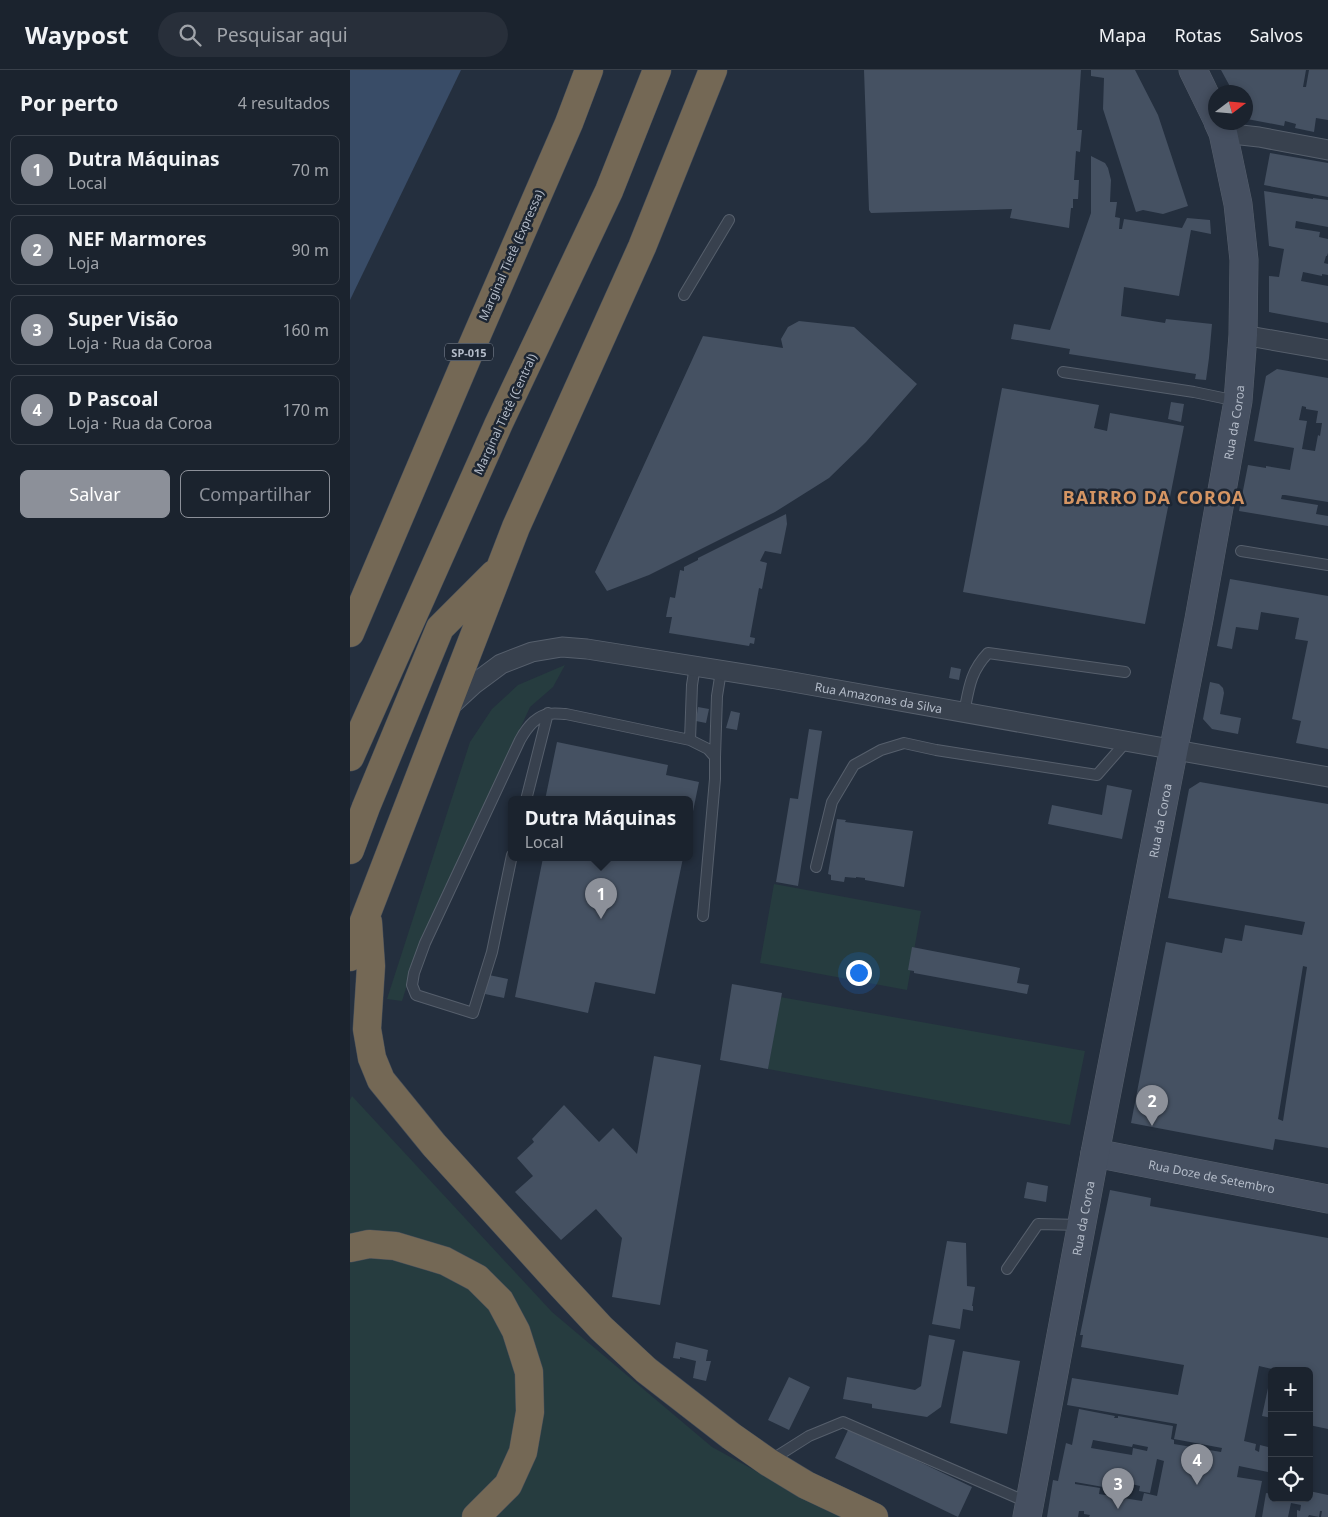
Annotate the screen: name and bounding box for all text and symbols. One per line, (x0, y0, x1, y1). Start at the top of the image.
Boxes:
search box (158, 12, 508, 57)
text: Waypost (25, 18, 128, 51)
icon: search (176, 21, 204, 49)
text: Pesquisar aqui (216, 22, 348, 48)
text: Mapa (1099, 23, 1146, 47)
text: Rotas (1174, 23, 1222, 47)
text: Salvos (1250, 23, 1303, 47)
north arrow (1208, 85, 1253, 130)
text: Por perto (20, 89, 118, 117)
text: 4 resultados (238, 92, 330, 114)
text: Dutra Máquinas (68, 146, 220, 172)
text: 1 (32, 159, 42, 181)
text: 70 m (292, 159, 329, 181)
text: Local (68, 172, 107, 194)
street label: Marginal Tietê (Expressa) (474, 187, 548, 323)
text: NEF Marmores (68, 226, 207, 252)
text: 2 (32, 239, 42, 261)
text: 90 m (292, 239, 329, 261)
text: Loja (68, 252, 99, 274)
text: Super Visão (68, 306, 178, 332)
text: 3 (32, 319, 42, 341)
text: 160 m (282, 319, 329, 341)
text: Loja · Rua da Coroa (68, 332, 212, 354)
road number: SP-015 (445, 344, 493, 360)
street label: Marginal Tietê (Central) (469, 350, 541, 477)
street label: Rua da Coroa (1219, 384, 1248, 461)
text: D Pascoal (68, 386, 158, 412)
text: 4 (32, 399, 42, 421)
text: 170 m (282, 399, 329, 421)
text: Loja · Rua da Coroa (68, 412, 212, 434)
button: Salvar (20, 470, 170, 518)
button: Compartilhar (180, 470, 330, 518)
district label: BAIRRO DA COROA (1063, 485, 1245, 509)
street label: Rua Amazonas da Silva (814, 678, 944, 717)
street label: Rua da Coroa (1144, 782, 1175, 859)
popup (508, 796, 693, 861)
text: Dutra Máquinas (525, 805, 676, 831)
text: Local (525, 831, 564, 853)
pin: 1 (585, 878, 617, 919)
your location (846, 960, 872, 986)
pin: 2 (1136, 1085, 1168, 1126)
street label: Rua Doze de Setembro (1147, 1155, 1276, 1197)
street label: Rua da Coroa (1068, 1179, 1098, 1257)
map controls (1268, 1367, 1313, 1502)
button: + (1268, 1367, 1313, 1412)
button: − (1268, 1412, 1313, 1457)
pin: 4 (1181, 1444, 1213, 1485)
button: locate (1268, 1457, 1313, 1502)
pin: 3 (1102, 1468, 1134, 1509)

